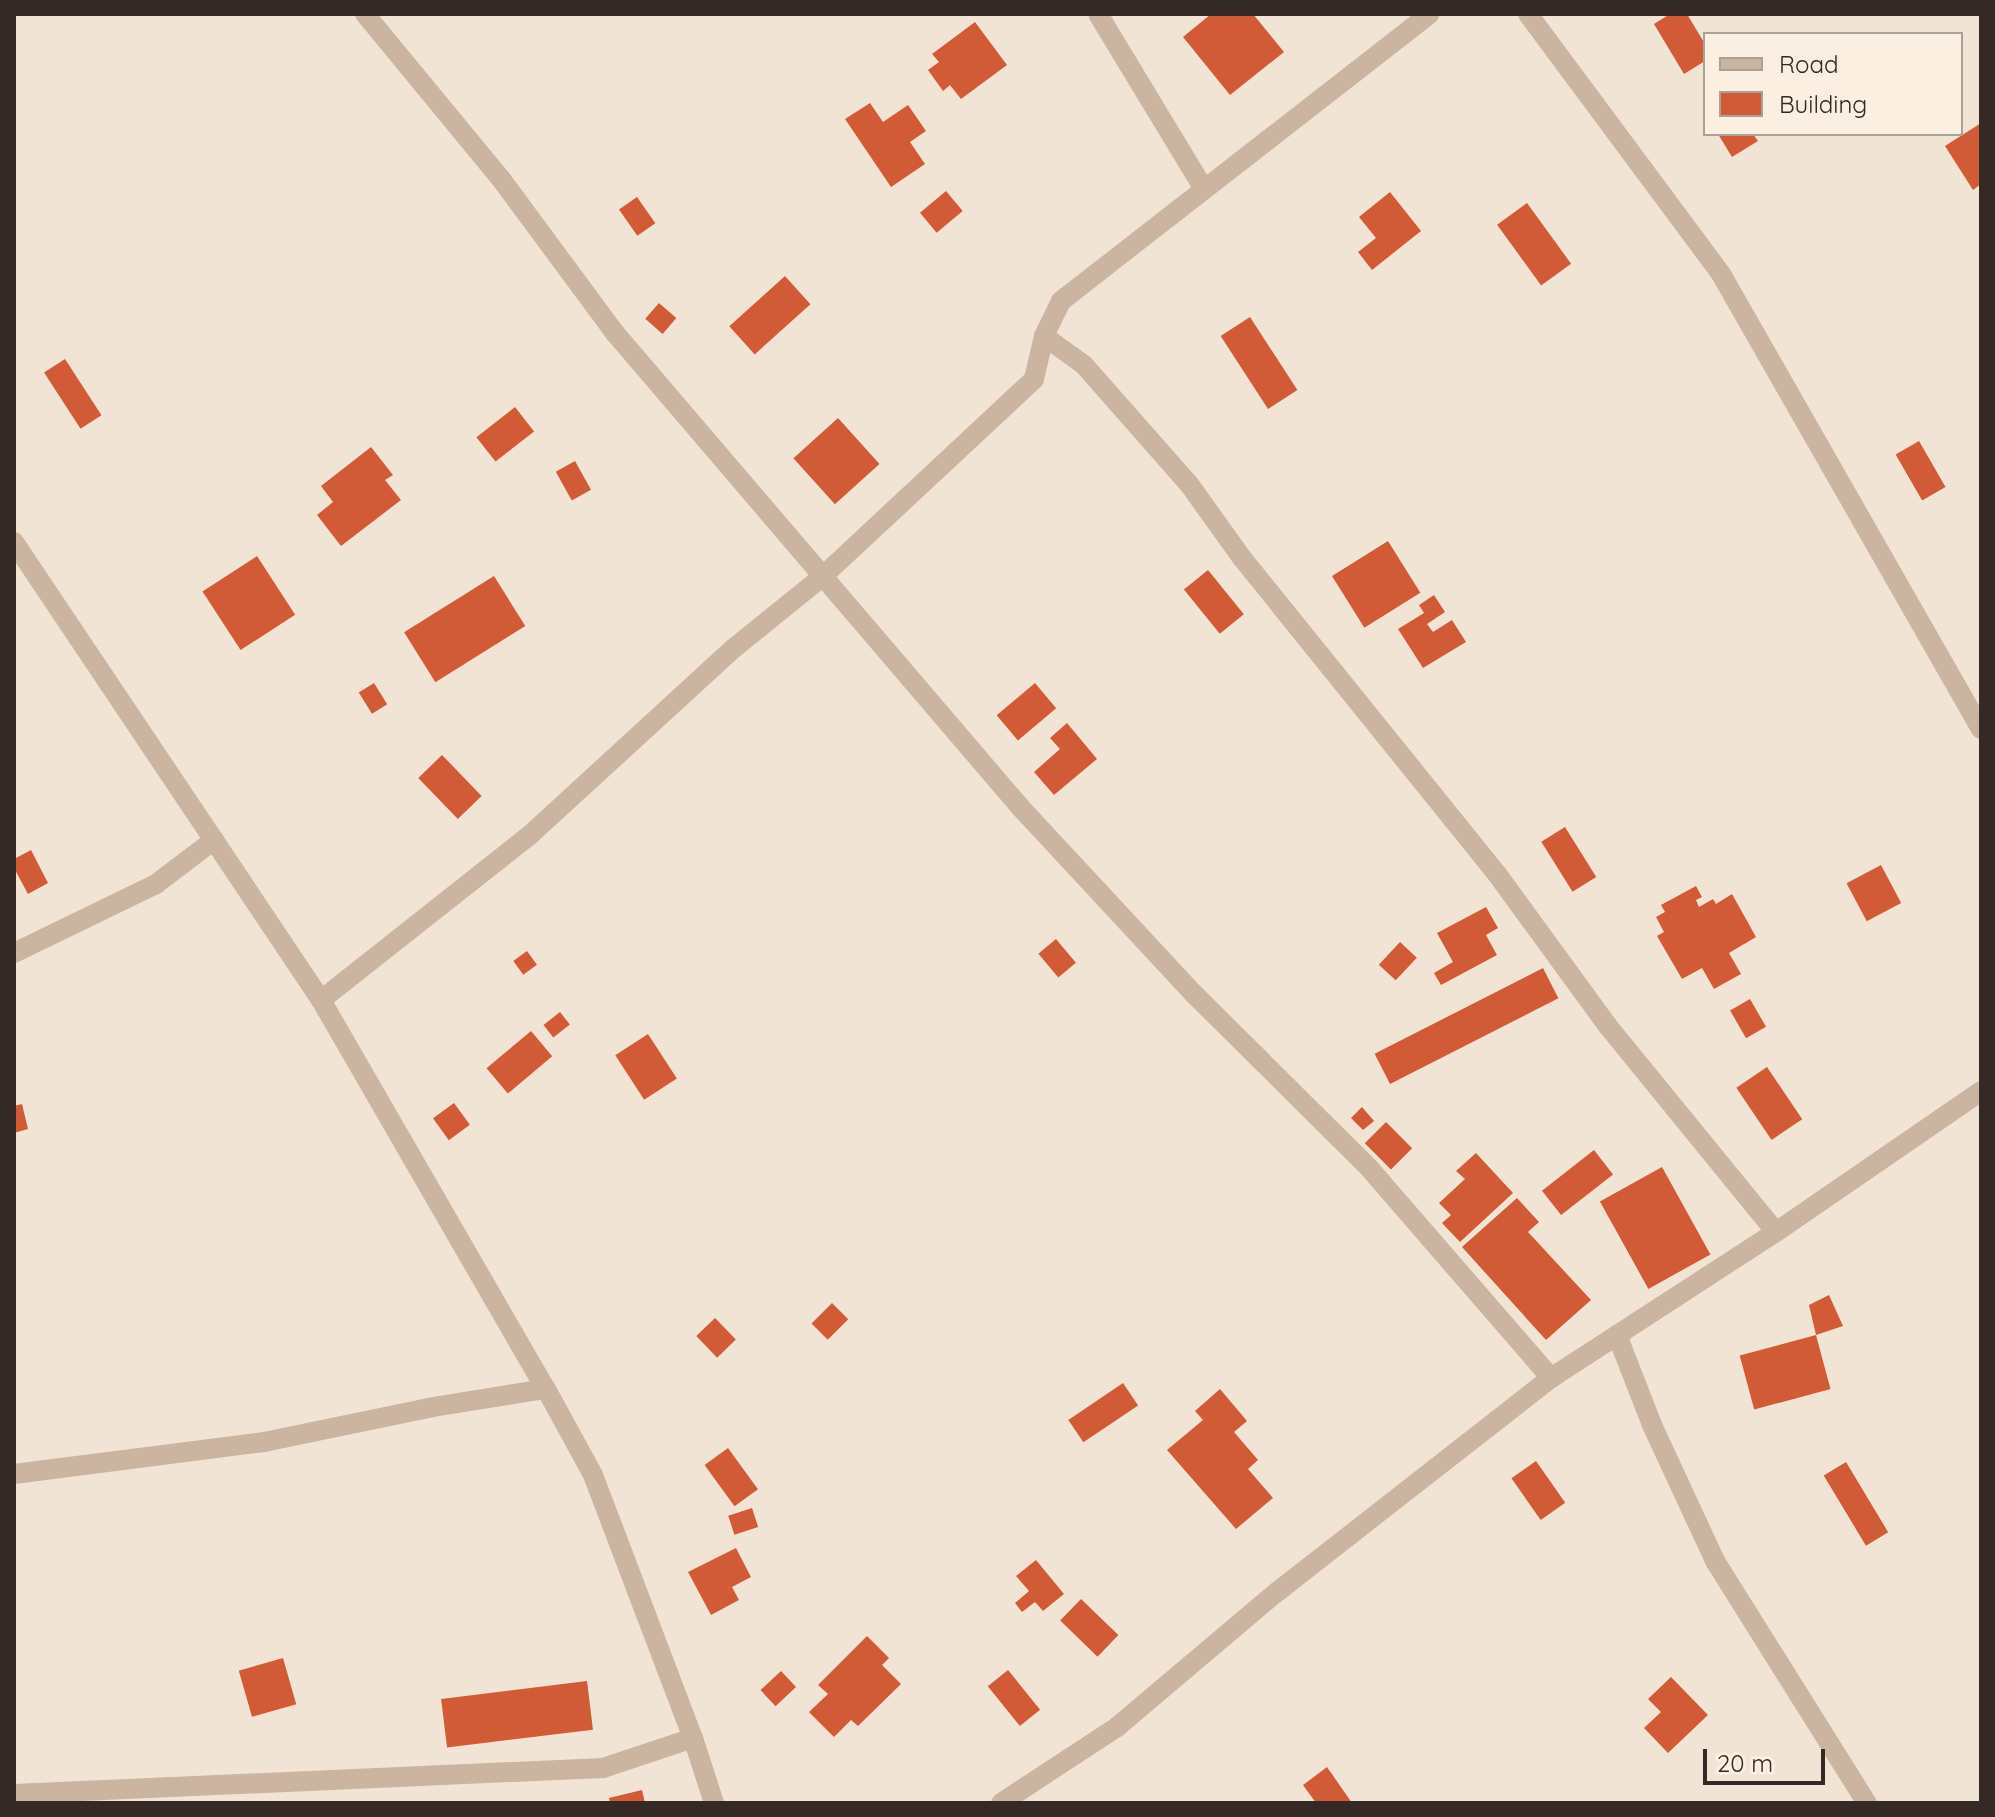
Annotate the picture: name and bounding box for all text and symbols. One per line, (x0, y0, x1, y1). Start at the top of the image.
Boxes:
legend (1703, 32, 1963, 136)
text: Road (1779, 49, 1839, 79)
text: Building (1779, 89, 1867, 119)
scale bar (1707, 1733, 1829, 1783)
text: 20 m (1717, 1748, 1773, 1778)

